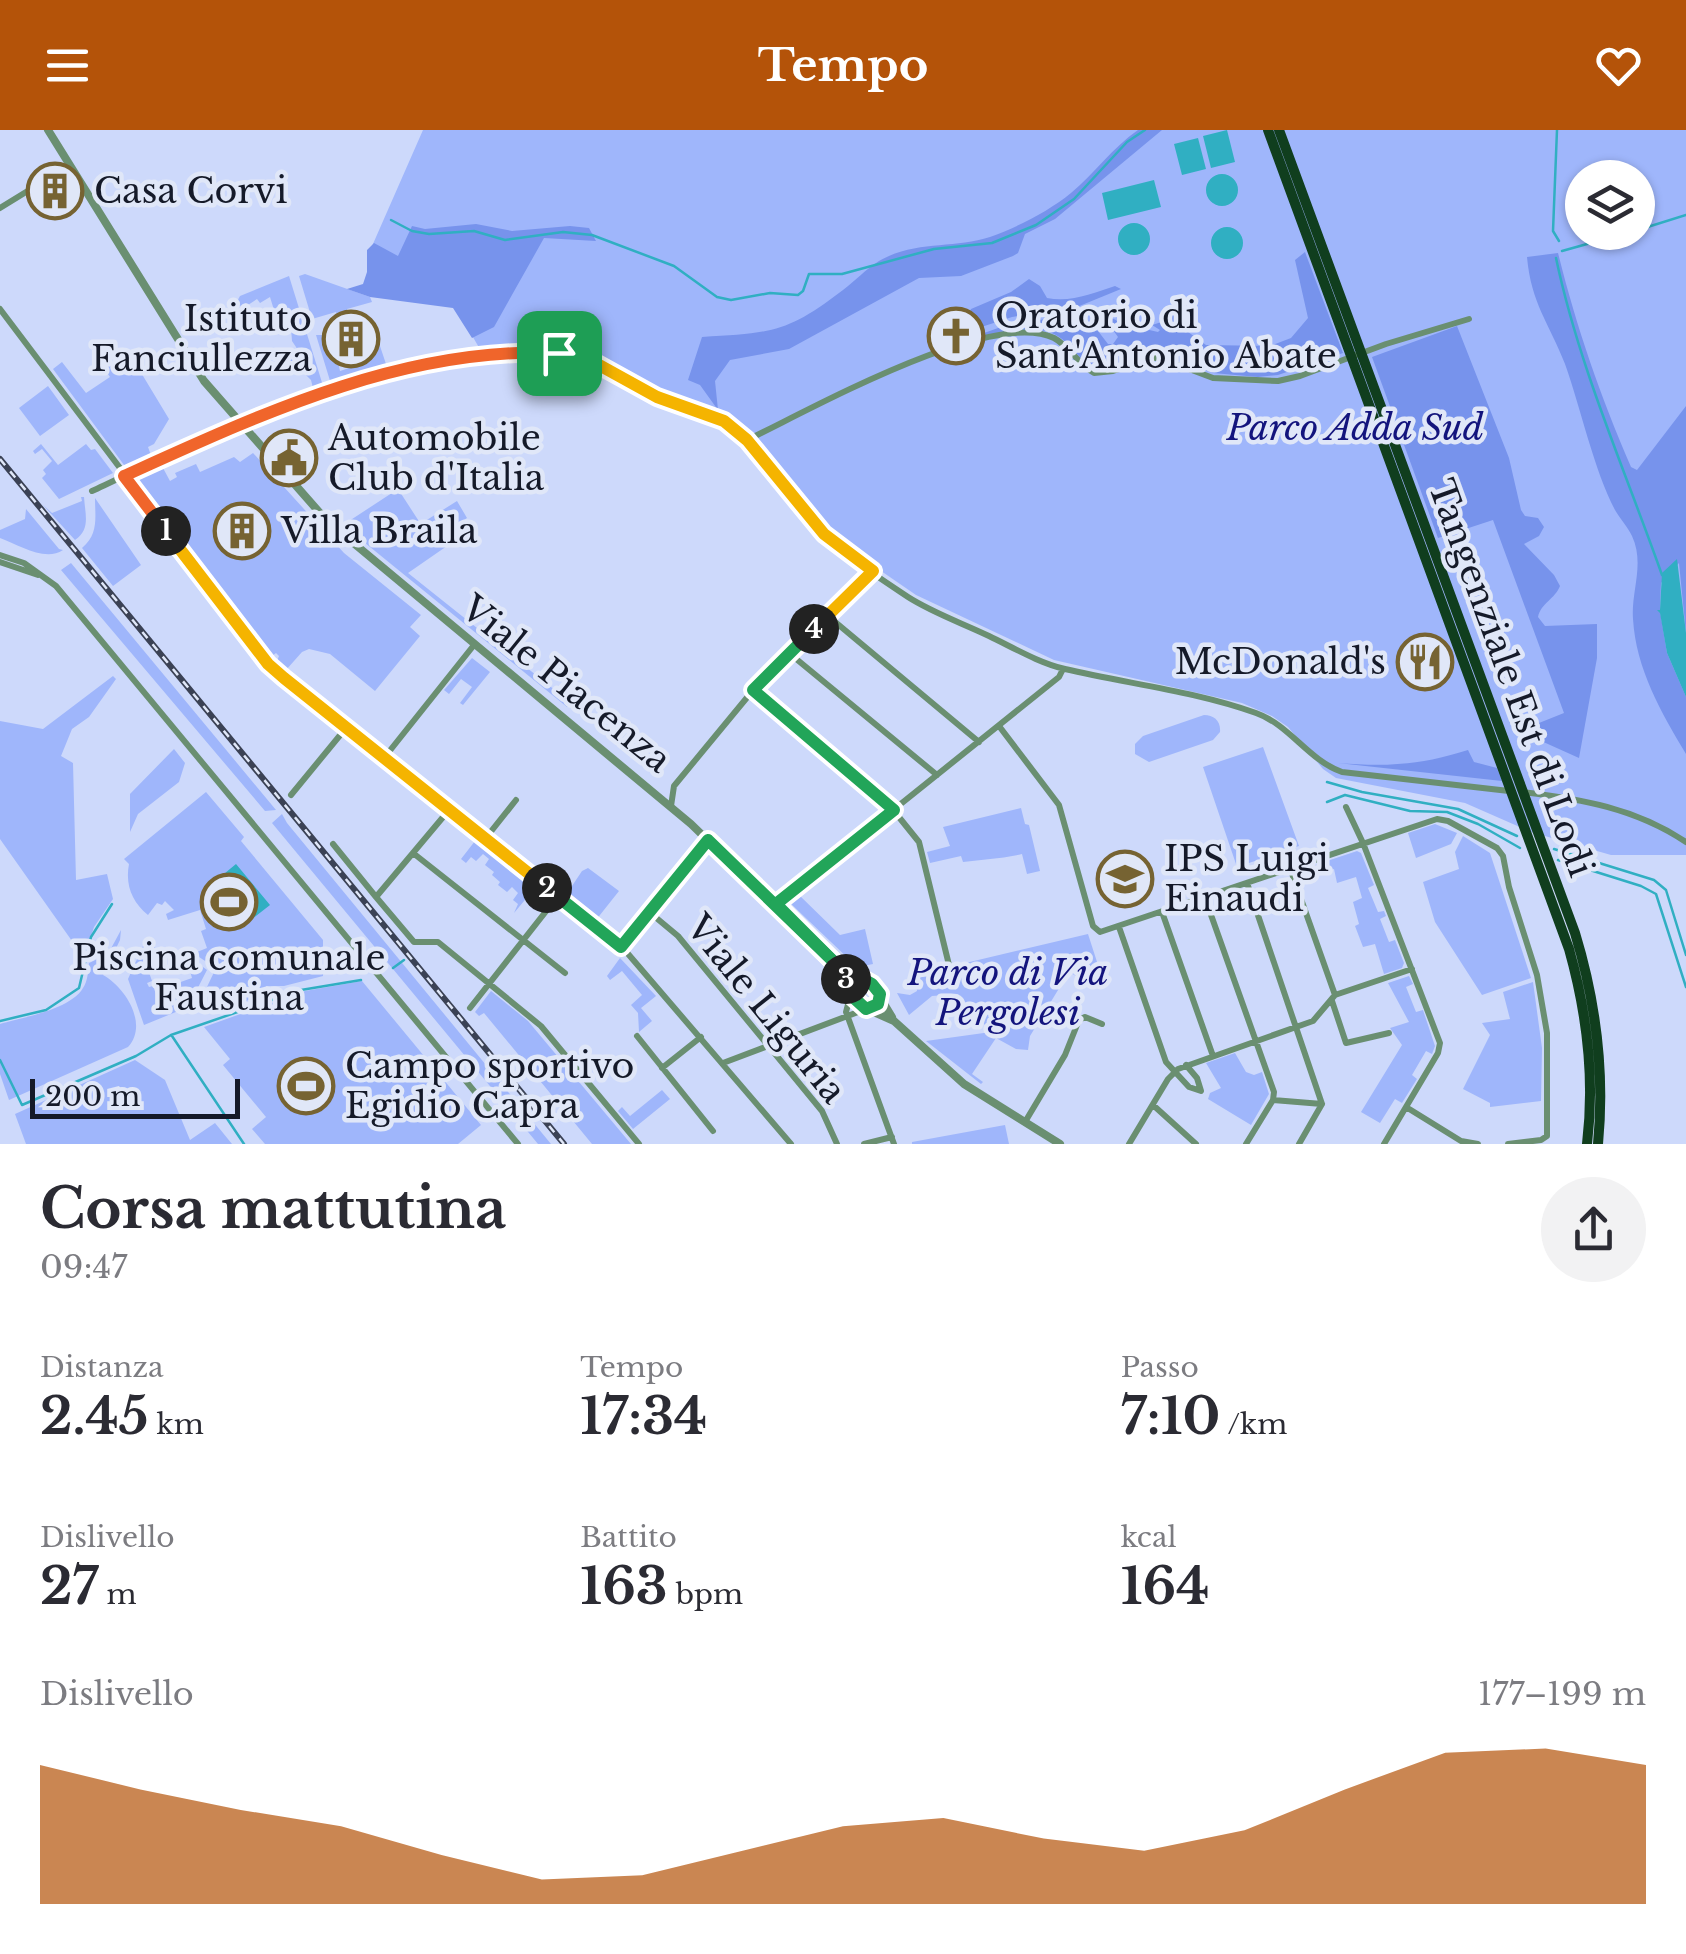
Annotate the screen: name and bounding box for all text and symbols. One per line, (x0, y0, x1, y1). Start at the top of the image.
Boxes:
text: Tempo (758, 37, 928, 93)
icon: menu (40, 38, 95, 93)
icon: heart (1591, 38, 1646, 93)
map controls (1565, 160, 1655, 250)
button: layers (1565, 160, 1655, 250)
building icon: Casa Corvi (25, 161, 85, 221)
place label: Casa Corvi (94, 169, 287, 212)
place label: Oratorio di Sant'Antonio Abate (995, 294, 1337, 377)
place label: Istituto Fanciullezza (91, 297, 313, 380)
church icon: Oratorio di Sant'Antonio Abate (926, 306, 986, 366)
building icon: Istituto Fanciullezza (321, 309, 381, 369)
pin (517, 311, 602, 396)
icon: arrive (532, 326, 587, 381)
park label: Parco Adda Sud (1225, 406, 1484, 449)
place label: Automobile Club d'Italia (327, 416, 545, 499)
public building icon: Automobile Club d'Italia (259, 428, 319, 488)
street label: Tangenziale Est di Lodi (1420, 473, 1603, 882)
building icon: Villa Braila (212, 501, 272, 561)
pin: 1 (141, 506, 191, 556)
place label: Villa Braila (280, 509, 478, 552)
text: 1 (160, 513, 172, 548)
street label: Viale Piacenza (452, 585, 680, 782)
pin: 4 (789, 604, 839, 654)
text: 4 (805, 611, 823, 646)
restaurant icon: McDonald's (1395, 632, 1455, 692)
place label: McDonald's (1175, 640, 1386, 683)
place label: IPS Luigi Einaudi (1164, 837, 1329, 920)
school or university icon: IPS Luigi Einaudi (1095, 849, 1155, 909)
pin: 2 (522, 863, 572, 913)
text: 2 (538, 870, 556, 905)
sports icon: Piscina comunale Faustina (199, 872, 259, 932)
street label: Viale Liguria (677, 905, 856, 1112)
place label: Piscina comunale Faustina (72, 936, 386, 1019)
park label: Parco di Via Pergolesi (907, 951, 1108, 1034)
pin: 3 (821, 954, 871, 1004)
text: 3 (837, 961, 855, 996)
place label: Campo sportivo Egidio Capra (345, 1044, 634, 1127)
sports icon: Campo sportivo Egidio Capra (276, 1056, 336, 1116)
scale bar (30, 1074, 240, 1118)
text: 200 m (45, 1079, 140, 1114)
text: Corsa mattutina (40, 1175, 507, 1243)
button: share (1541, 1177, 1646, 1282)
text: 09:47 (40, 1247, 127, 1287)
text: Distanza (40, 1350, 164, 1385)
text: Tempo (580, 1350, 683, 1385)
text: Passo (1121, 1350, 1199, 1385)
text: 2.45 (40, 1385, 149, 1448)
text: 17:34 (580, 1385, 707, 1448)
text: 7:10 (1121, 1385, 1220, 1448)
text: km (149, 1407, 204, 1442)
text: /km (1220, 1407, 1287, 1442)
text: Dislivello (40, 1520, 175, 1555)
text: Battito (580, 1520, 677, 1555)
text: kcal (1121, 1520, 1177, 1555)
text: 27 (40, 1555, 98, 1618)
text: 163 (580, 1555, 668, 1618)
text: 164 (1121, 1555, 1209, 1618)
text: m (98, 1577, 136, 1612)
text: bpm (668, 1577, 743, 1612)
text: Dislivello (40, 1674, 194, 1714)
text: 177–199 m (1478, 1674, 1646, 1714)

